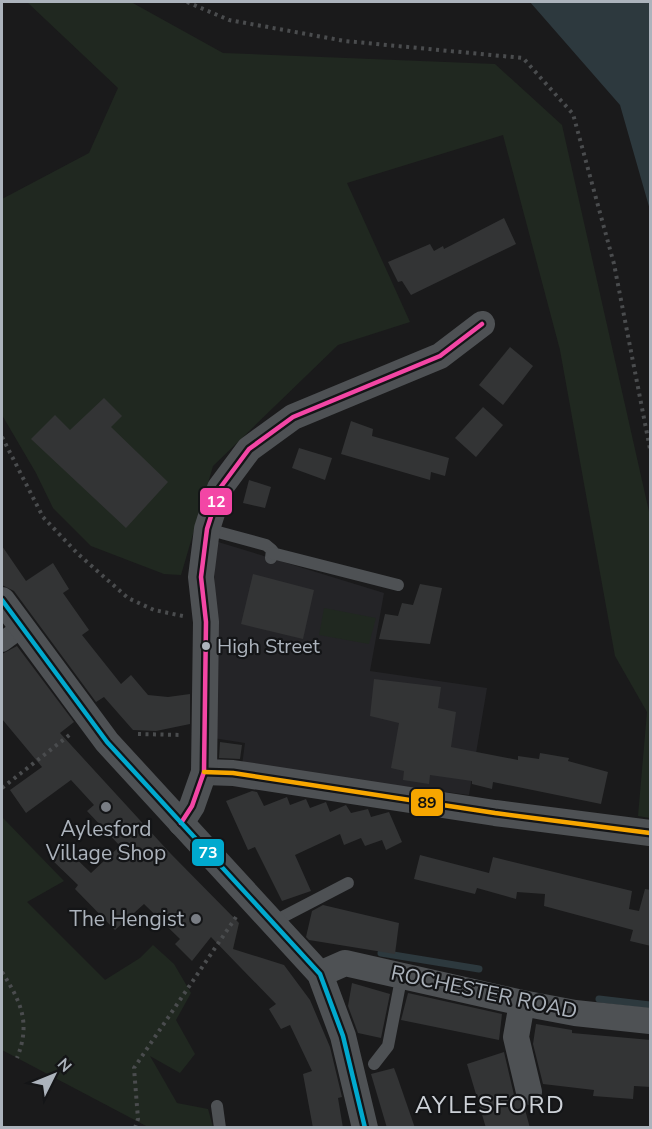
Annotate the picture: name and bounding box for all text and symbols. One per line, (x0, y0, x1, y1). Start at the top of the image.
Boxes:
line badge: 12 (199, 487, 233, 516)
text: 12 (206, 491, 226, 513)
place label: High Street (217, 633, 321, 660)
marker: High Street (200, 640, 212, 652)
line badge: 89 (410, 788, 444, 817)
text: 89 (417, 792, 437, 814)
marker: Aylesford Village Shop (99, 800, 113, 814)
place label: Aylesford Village Shop (45, 815, 166, 867)
line badge: 73 (191, 838, 225, 867)
text: 73 (198, 842, 218, 864)
place label: The Hengist (69, 905, 185, 933)
marker: The Hengist (189, 912, 203, 926)
street label: ROCHESTER ROAD (388, 959, 580, 1025)
north arrow (24, 1045, 84, 1105)
text: N (52, 1054, 76, 1077)
district label: AYLESFORD (415, 1089, 565, 1121)

